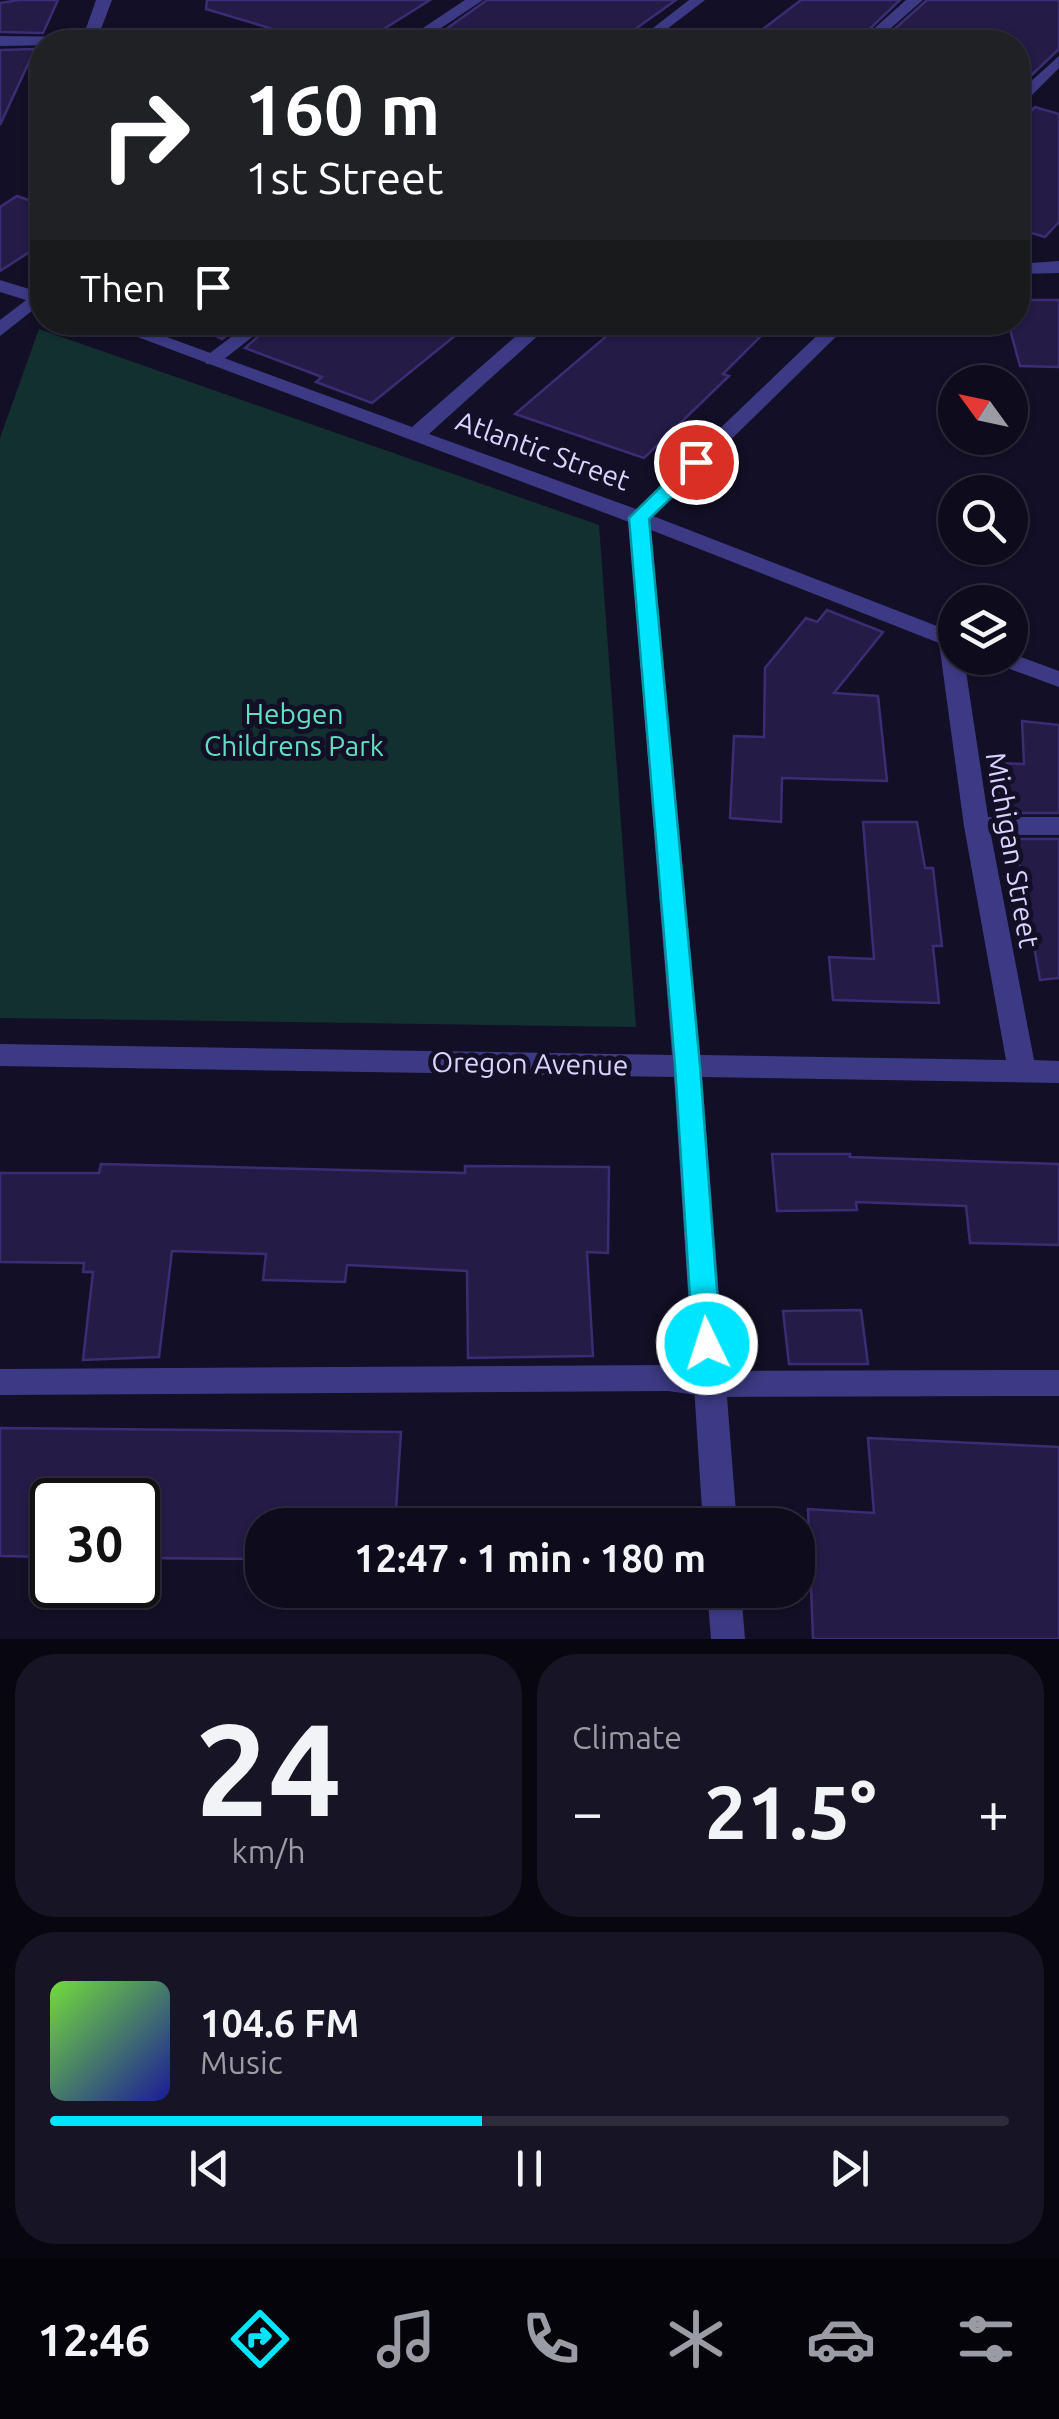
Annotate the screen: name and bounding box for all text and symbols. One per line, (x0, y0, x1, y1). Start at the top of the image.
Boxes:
icon: right (80, 70, 210, 200)
text: 160 m (245, 70, 440, 148)
text: 1st Street (245, 152, 444, 203)
icon: arrive (186, 260, 241, 315)
text: Then (80, 267, 166, 309)
north arrow (938, 365, 1028, 455)
map controls (938, 365, 1028, 675)
street label: Atlantic Street (452, 404, 634, 496)
pin (654, 420, 739, 505)
icon: arrive (669, 435, 724, 490)
button: search (938, 475, 1028, 565)
button: layers (938, 585, 1028, 675)
park label: Hebgen Childrens Park (204, 698, 384, 761)
street label: Michigan Street (981, 750, 1045, 950)
street label: Oregon Avenue (431, 1046, 629, 1080)
position arrow (655, 1292, 759, 1396)
speed limit sign: 30 (30, 1478, 160, 1608)
text: 12:47 · 1 min · 180 m (354, 1537, 706, 1579)
text: 24 (195, 1695, 342, 1841)
text: Climate (572, 1719, 682, 1755)
text: 21.5° (705, 1769, 876, 1853)
text: − (572, 1781, 603, 1842)
text: + (978, 1781, 1009, 1842)
text: km/h (232, 1833, 305, 1869)
text: 104.6 FM (200, 2002, 359, 2044)
text: Music (200, 2044, 283, 2080)
icon: previous (182, 2141, 237, 2196)
icon: pause (502, 2141, 557, 2196)
icon: next (822, 2141, 877, 2196)
icon: directions (225, 2304, 295, 2374)
icon: music (371, 2304, 441, 2374)
icon: phone (516, 2304, 586, 2374)
icon: climate (661, 2304, 731, 2374)
icon: car (806, 2304, 876, 2374)
icon: filters (951, 2304, 1021, 2374)
text: 12:46 (38, 2314, 150, 2365)

